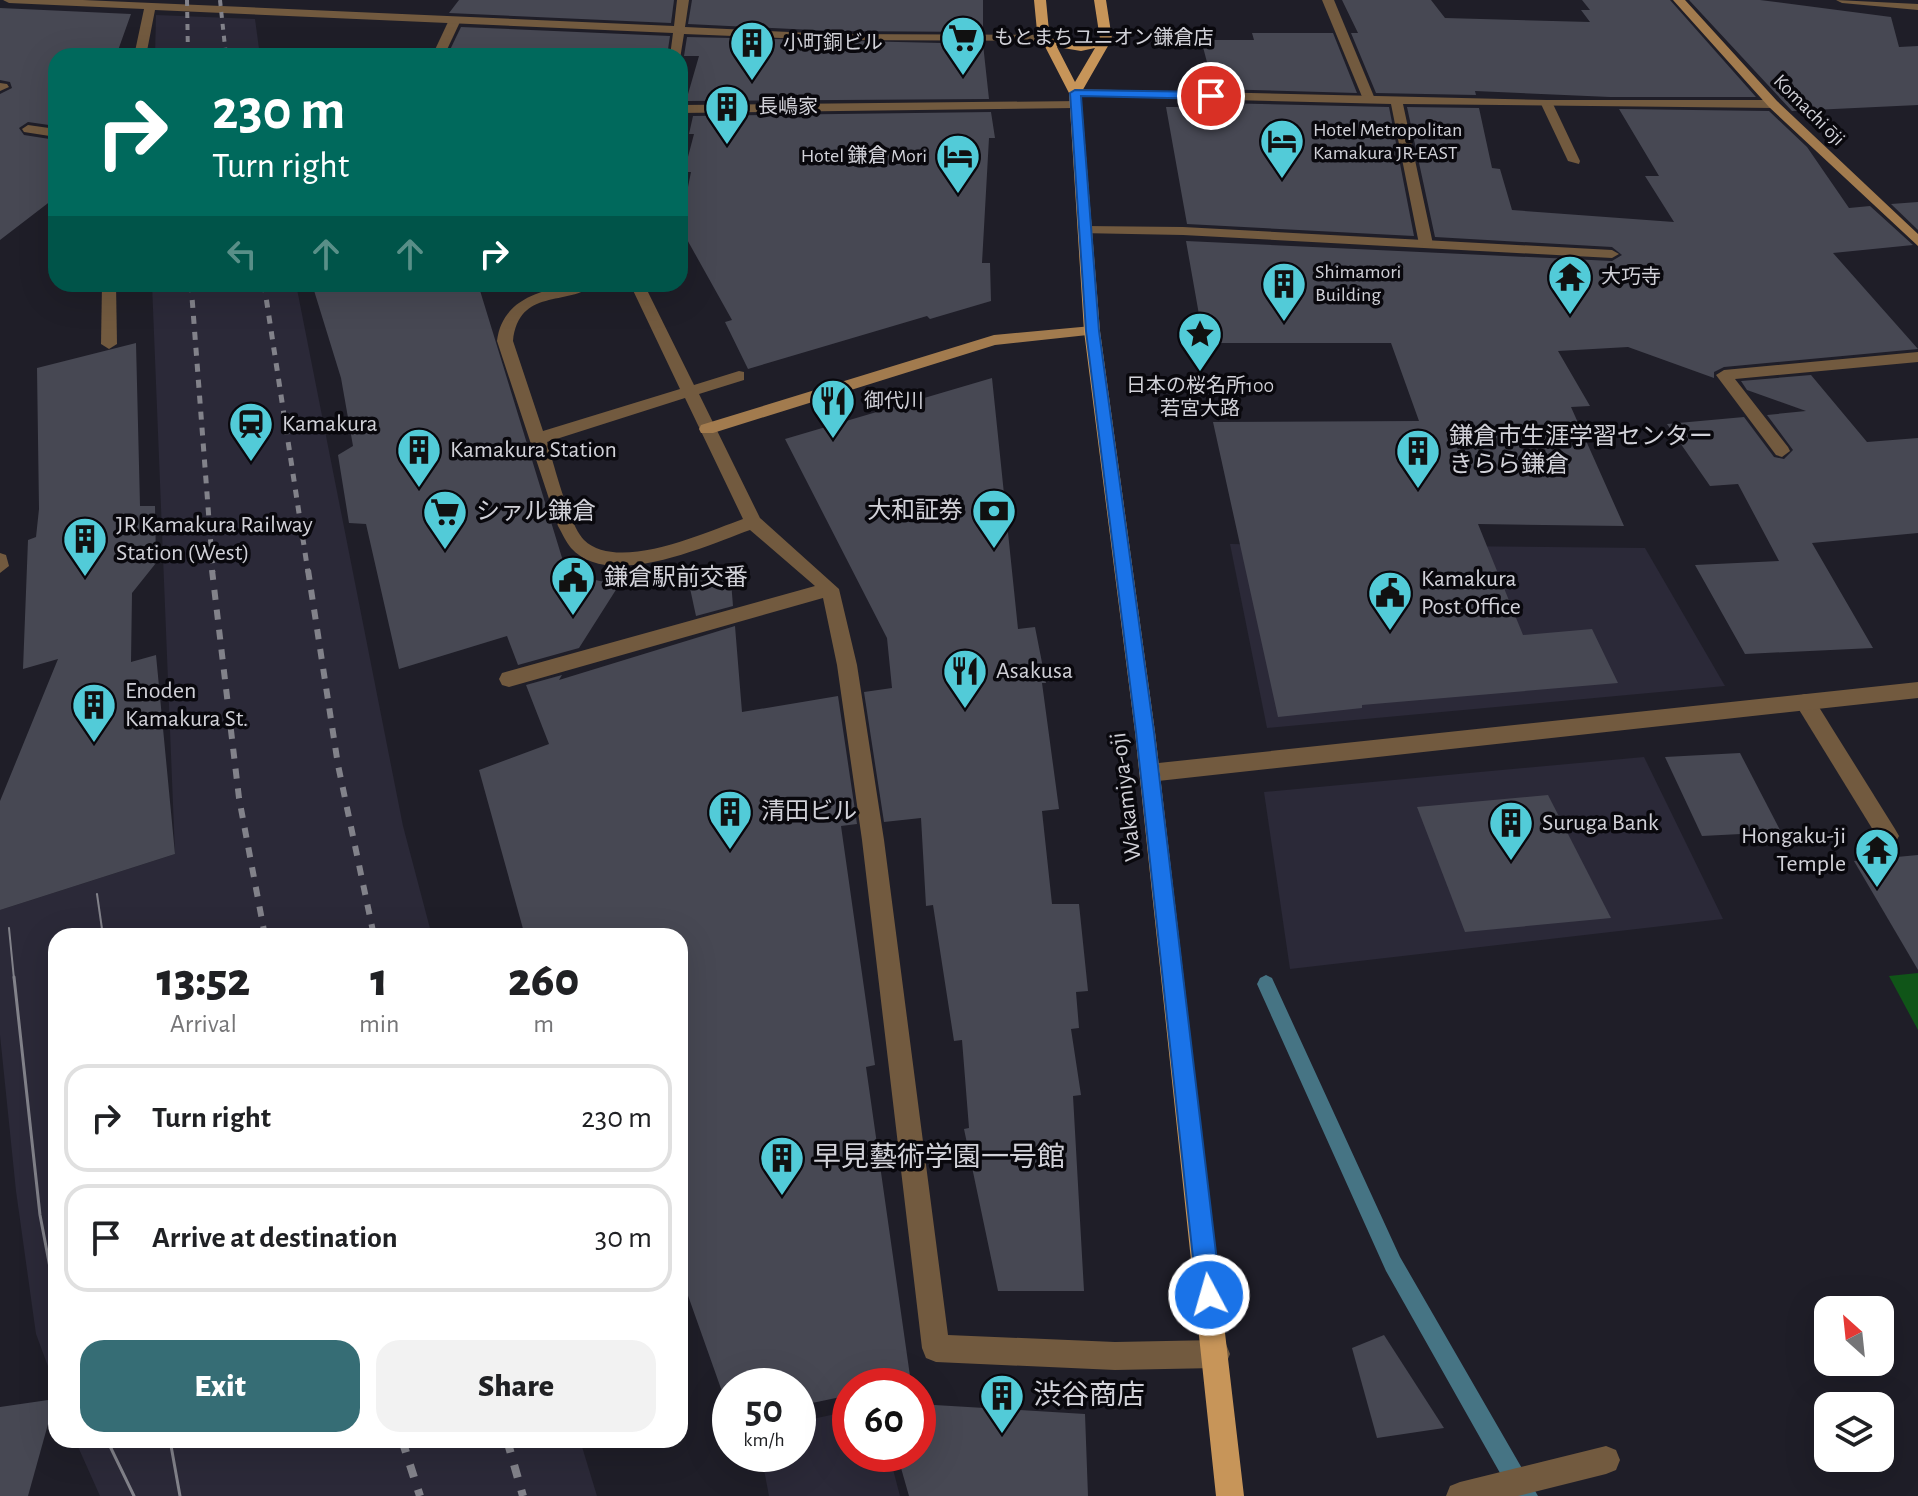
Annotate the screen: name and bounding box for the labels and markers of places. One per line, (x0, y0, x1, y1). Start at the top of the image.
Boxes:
supermarket icon: もとまちユニオン鎌倉店 (939, 14, 987, 77)
building icon: 小町銅ビル (728, 19, 776, 82)
place label: もとまちユニオン鎌倉店 (994, 26, 1214, 48)
place label: 小町銅ビル (783, 32, 883, 53)
pin (1177, 62, 1245, 130)
building icon: 長嶋家 (703, 83, 751, 146)
place label: 長嶋家 (758, 96, 818, 117)
hotel icon: Hotel Metropolitan Kamakura JR-EAST (1258, 117, 1306, 180)
place label: Hotel Metropolitan Kamakura JR-EAST (1313, 120, 1462, 163)
hotel icon: Hotel 鎌倉 Mori (934, 132, 982, 195)
place label: Hotel 鎌倉 Mori (801, 144, 927, 166)
temple icon: 大巧寺 (1546, 253, 1594, 316)
building icon: Shimamori Building (1260, 260, 1308, 323)
place label: Shimamori Building (1315, 262, 1401, 305)
place label: 大巧寺 (1601, 266, 1661, 287)
place icon: 日本の桜名所100 若宮大路 (1176, 310, 1224, 373)
place label: 日本の桜名所100 若宮大路 (1126, 374, 1274, 419)
restaurant icon: 御代川 (809, 377, 857, 440)
place label: 御代川 (864, 390, 924, 411)
station icon: Kamakura (227, 400, 275, 463)
place label: Kamakura (282, 412, 378, 436)
place label: 鎌倉市生涯学習センター きらら鎌倉 (1449, 423, 1713, 477)
building icon: Kamakura Station (395, 426, 443, 489)
building icon: 鎌倉市生涯学習センター きらら鎌倉 (1394, 427, 1442, 490)
place label: Kamakura Station (450, 438, 617, 462)
bank icon: 大和証券 (970, 487, 1018, 550)
supermarket icon: シァル鎌倉 (421, 488, 469, 551)
place label: 大和証券 (867, 497, 963, 523)
place label: シァル鎌倉 (476, 498, 596, 524)
place label: JR Kamakura Railway Station (West) (116, 513, 313, 565)
building icon: JR Kamakura Railway Station (West) (61, 515, 109, 578)
public building icon: 鎌倉駅前交番 (549, 554, 597, 617)
place label: 鎌倉駅前交番 (604, 564, 748, 590)
place label: Kamakura Post Office (1421, 567, 1521, 619)
public building icon: Kamakura Post Office (1366, 569, 1414, 632)
restaurant icon: Asakusa (941, 647, 989, 710)
place label: Asakusa (996, 659, 1073, 683)
place label: Enoden Kamakura St. (125, 679, 248, 731)
building icon: Enoden Kamakura St. (70, 681, 118, 744)
building icon: 清田ビル (706, 788, 754, 851)
place label: 清田ビル (761, 799, 857, 824)
building icon: Suruga Bank (1487, 799, 1535, 862)
place label: Suruga Bank (1542, 811, 1659, 835)
place label: Hongaku-ji Temple (1741, 824, 1846, 876)
temple icon: Hongaku-ji Temple (1853, 826, 1901, 889)
building icon: 早見藝術学園一号館 (758, 1134, 806, 1197)
place label: 早見藝術学園一号館 (813, 1142, 1065, 1172)
building icon: 渋谷商店 (978, 1372, 1026, 1435)
place label: 渋谷商店 (1033, 1380, 1145, 1410)

